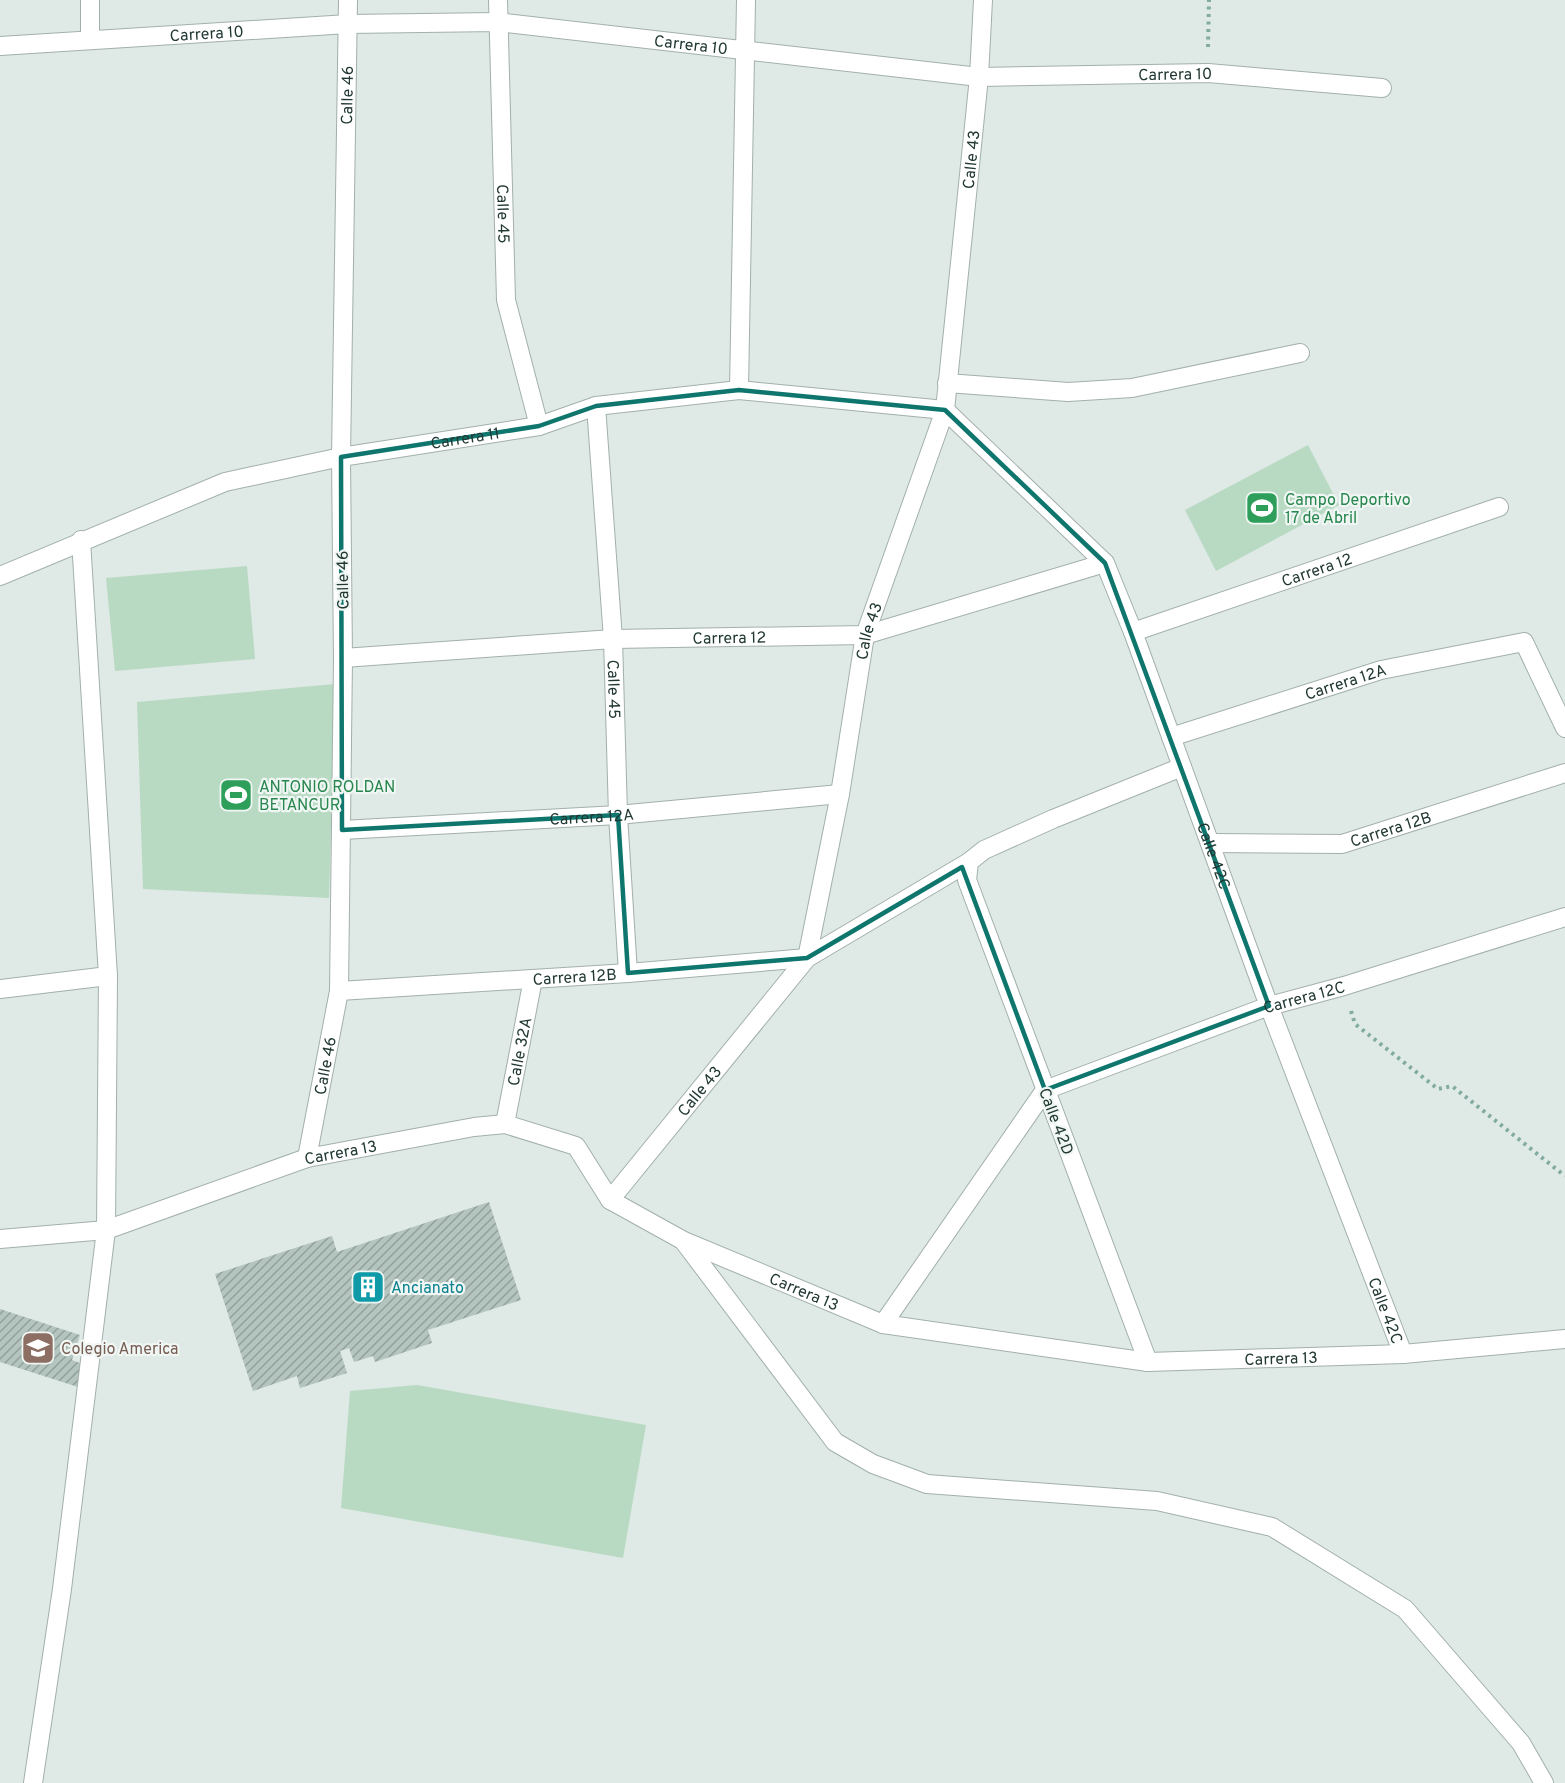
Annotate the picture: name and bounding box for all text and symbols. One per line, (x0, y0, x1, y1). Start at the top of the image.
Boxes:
street label: Carrera 10 (169, 23, 244, 47)
street label: Carrera 10 (653, 32, 729, 60)
street label: Calle 46 (338, 65, 359, 125)
street label: Carrera 10 (1138, 65, 1212, 86)
street label: Calle 43 (960, 129, 986, 190)
street label: Calle 45 (491, 184, 512, 244)
street label: Carrera 11 (429, 424, 501, 455)
sports icon: Campo Deportivo 17 de Abril (1244, 490, 1280, 526)
place label: Campo Deportivo 17 de Abril (1285, 491, 1411, 529)
street label: Calle 46 (333, 550, 355, 610)
street label: Carrera 12 (1279, 550, 1355, 593)
street label: Calle 43 (853, 600, 888, 661)
street label: Carrera 12 (692, 629, 766, 650)
street label: Calle 45 (602, 659, 623, 719)
street label: Carrera 12A (1303, 661, 1389, 706)
sports icon: ANTONIO ROLDAN BETANCUR (218, 777, 254, 813)
place label: ANTONIO ROLDAN BETANCUR (259, 778, 395, 816)
street label: Carrera 12A (549, 806, 635, 831)
street label: Carrera 12B (1348, 808, 1434, 853)
street label: Calle 42C (1191, 820, 1234, 892)
street label: Carrera 12B (532, 966, 617, 991)
street label: Carrera 12C (1261, 978, 1348, 1019)
street label: Calle 32A (505, 1016, 537, 1088)
street label: Calle 46 (311, 1035, 342, 1097)
street label: Calle 43 (674, 1063, 727, 1121)
street label: Calle 42D (1033, 1085, 1077, 1158)
street label: Carrera 13 (303, 1137, 379, 1170)
building icon: Ancianato (350, 1269, 386, 1305)
street label: Carrera 13 (766, 1270, 841, 1316)
street label: Calle 42C (1362, 1275, 1406, 1347)
place label: Ancianato (391, 1279, 464, 1299)
school or university icon: Colegio America (20, 1330, 56, 1366)
place label: Colegio America (61, 1340, 178, 1360)
street label: Carrera 13 (1244, 1349, 1318, 1371)

